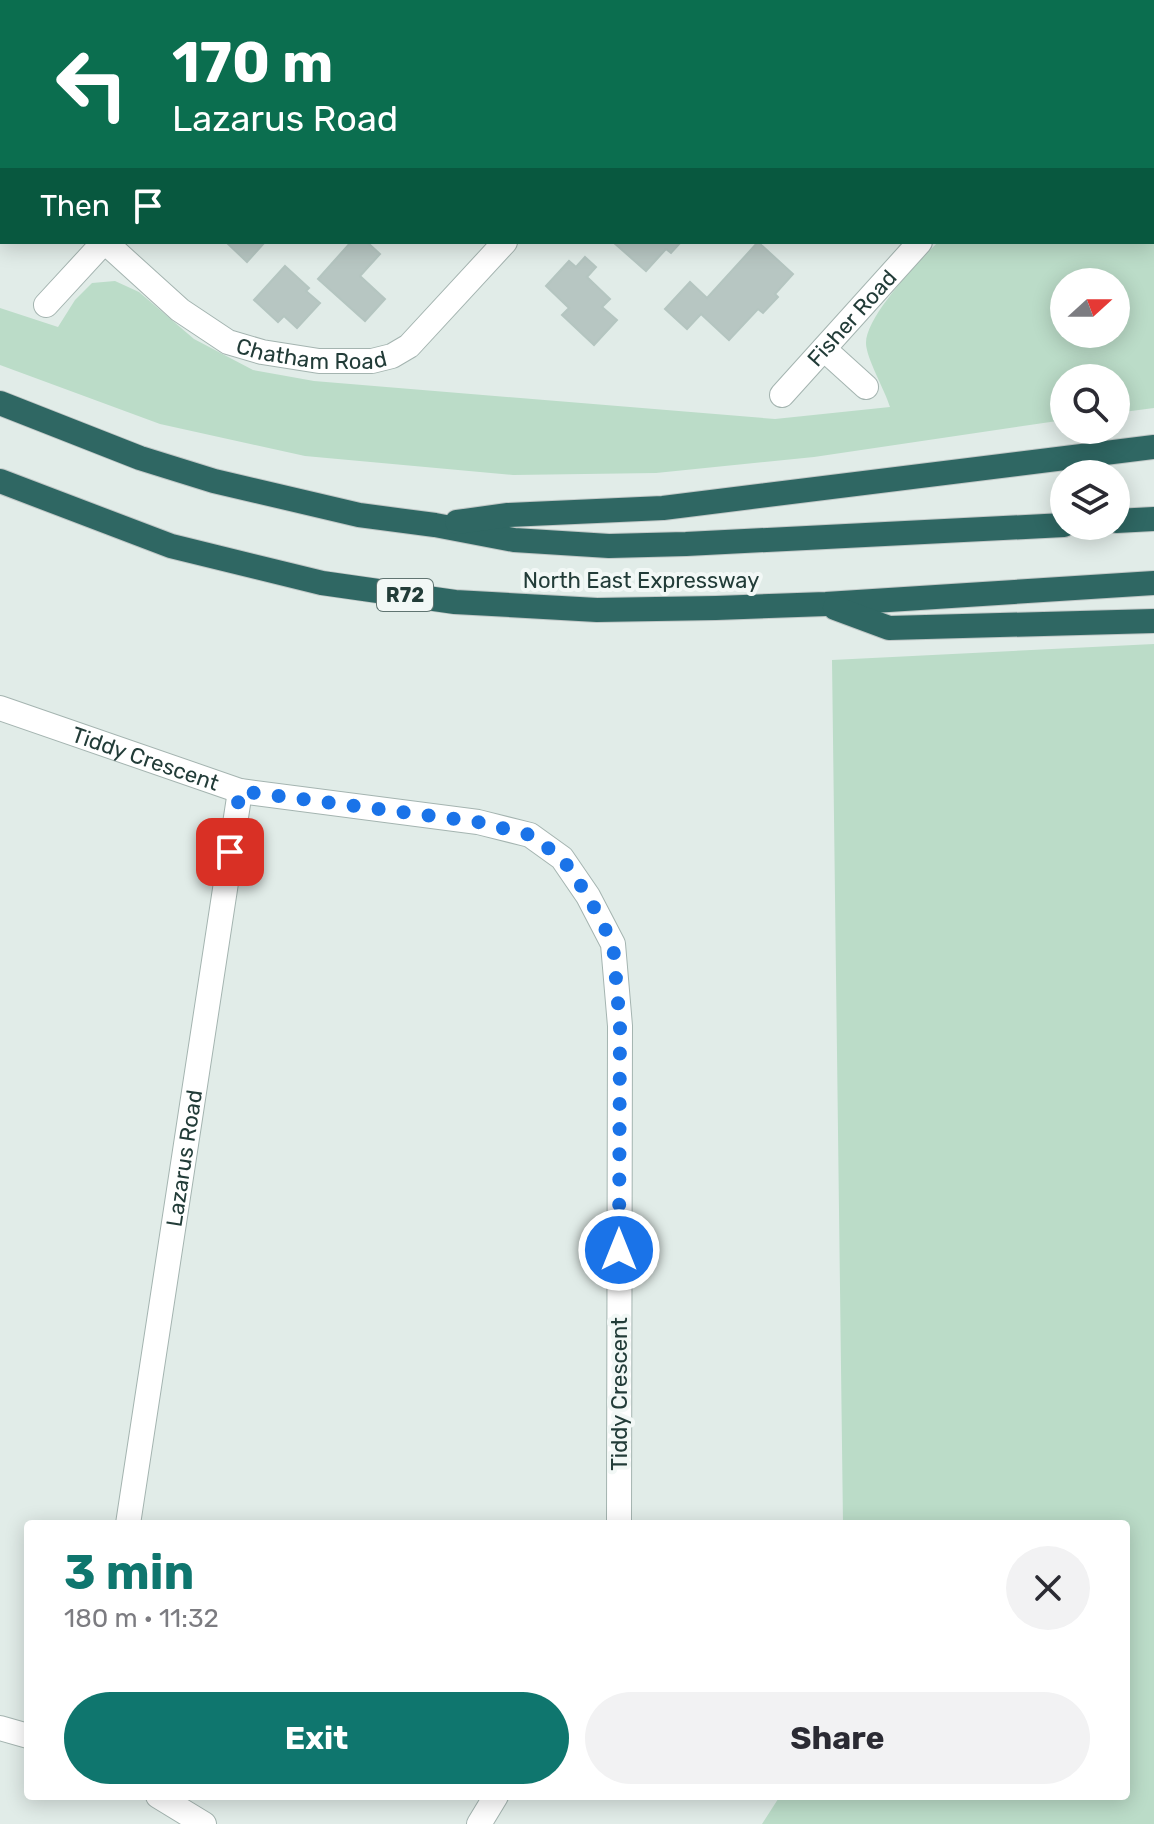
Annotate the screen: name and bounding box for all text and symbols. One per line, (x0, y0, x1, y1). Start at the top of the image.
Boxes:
text: 170 m (172, 30, 333, 96)
icon: left (40, 32, 144, 136)
text: Lazarus Road (172, 97, 398, 140)
icon: arrive (126, 184, 170, 228)
text: Then (40, 188, 110, 224)
street label: Fisher Road (801, 264, 902, 372)
north arrow (1050, 268, 1130, 348)
map controls (1050, 268, 1130, 540)
street label: Chatham Road (233, 332, 389, 375)
button: search (1050, 364, 1130, 444)
button: layers (1050, 460, 1130, 540)
street label: North East Expressway (523, 567, 759, 594)
road number: R72 (377, 579, 433, 611)
street label: Tiddy Crescent (68, 720, 223, 796)
pin (196, 818, 264, 886)
icon: arrive (208, 830, 252, 874)
street label: Lazarus Road (160, 1088, 208, 1229)
position arrow (577, 1208, 661, 1292)
street label: Tiddy Crescent (606, 1317, 633, 1471)
text: 3 min (64, 1544, 194, 1601)
button: close (1006, 1546, 1090, 1630)
text: 180 m · 11:32 (64, 1603, 219, 1634)
button: Exit (64, 1692, 569, 1784)
button: Share (585, 1692, 1090, 1784)

